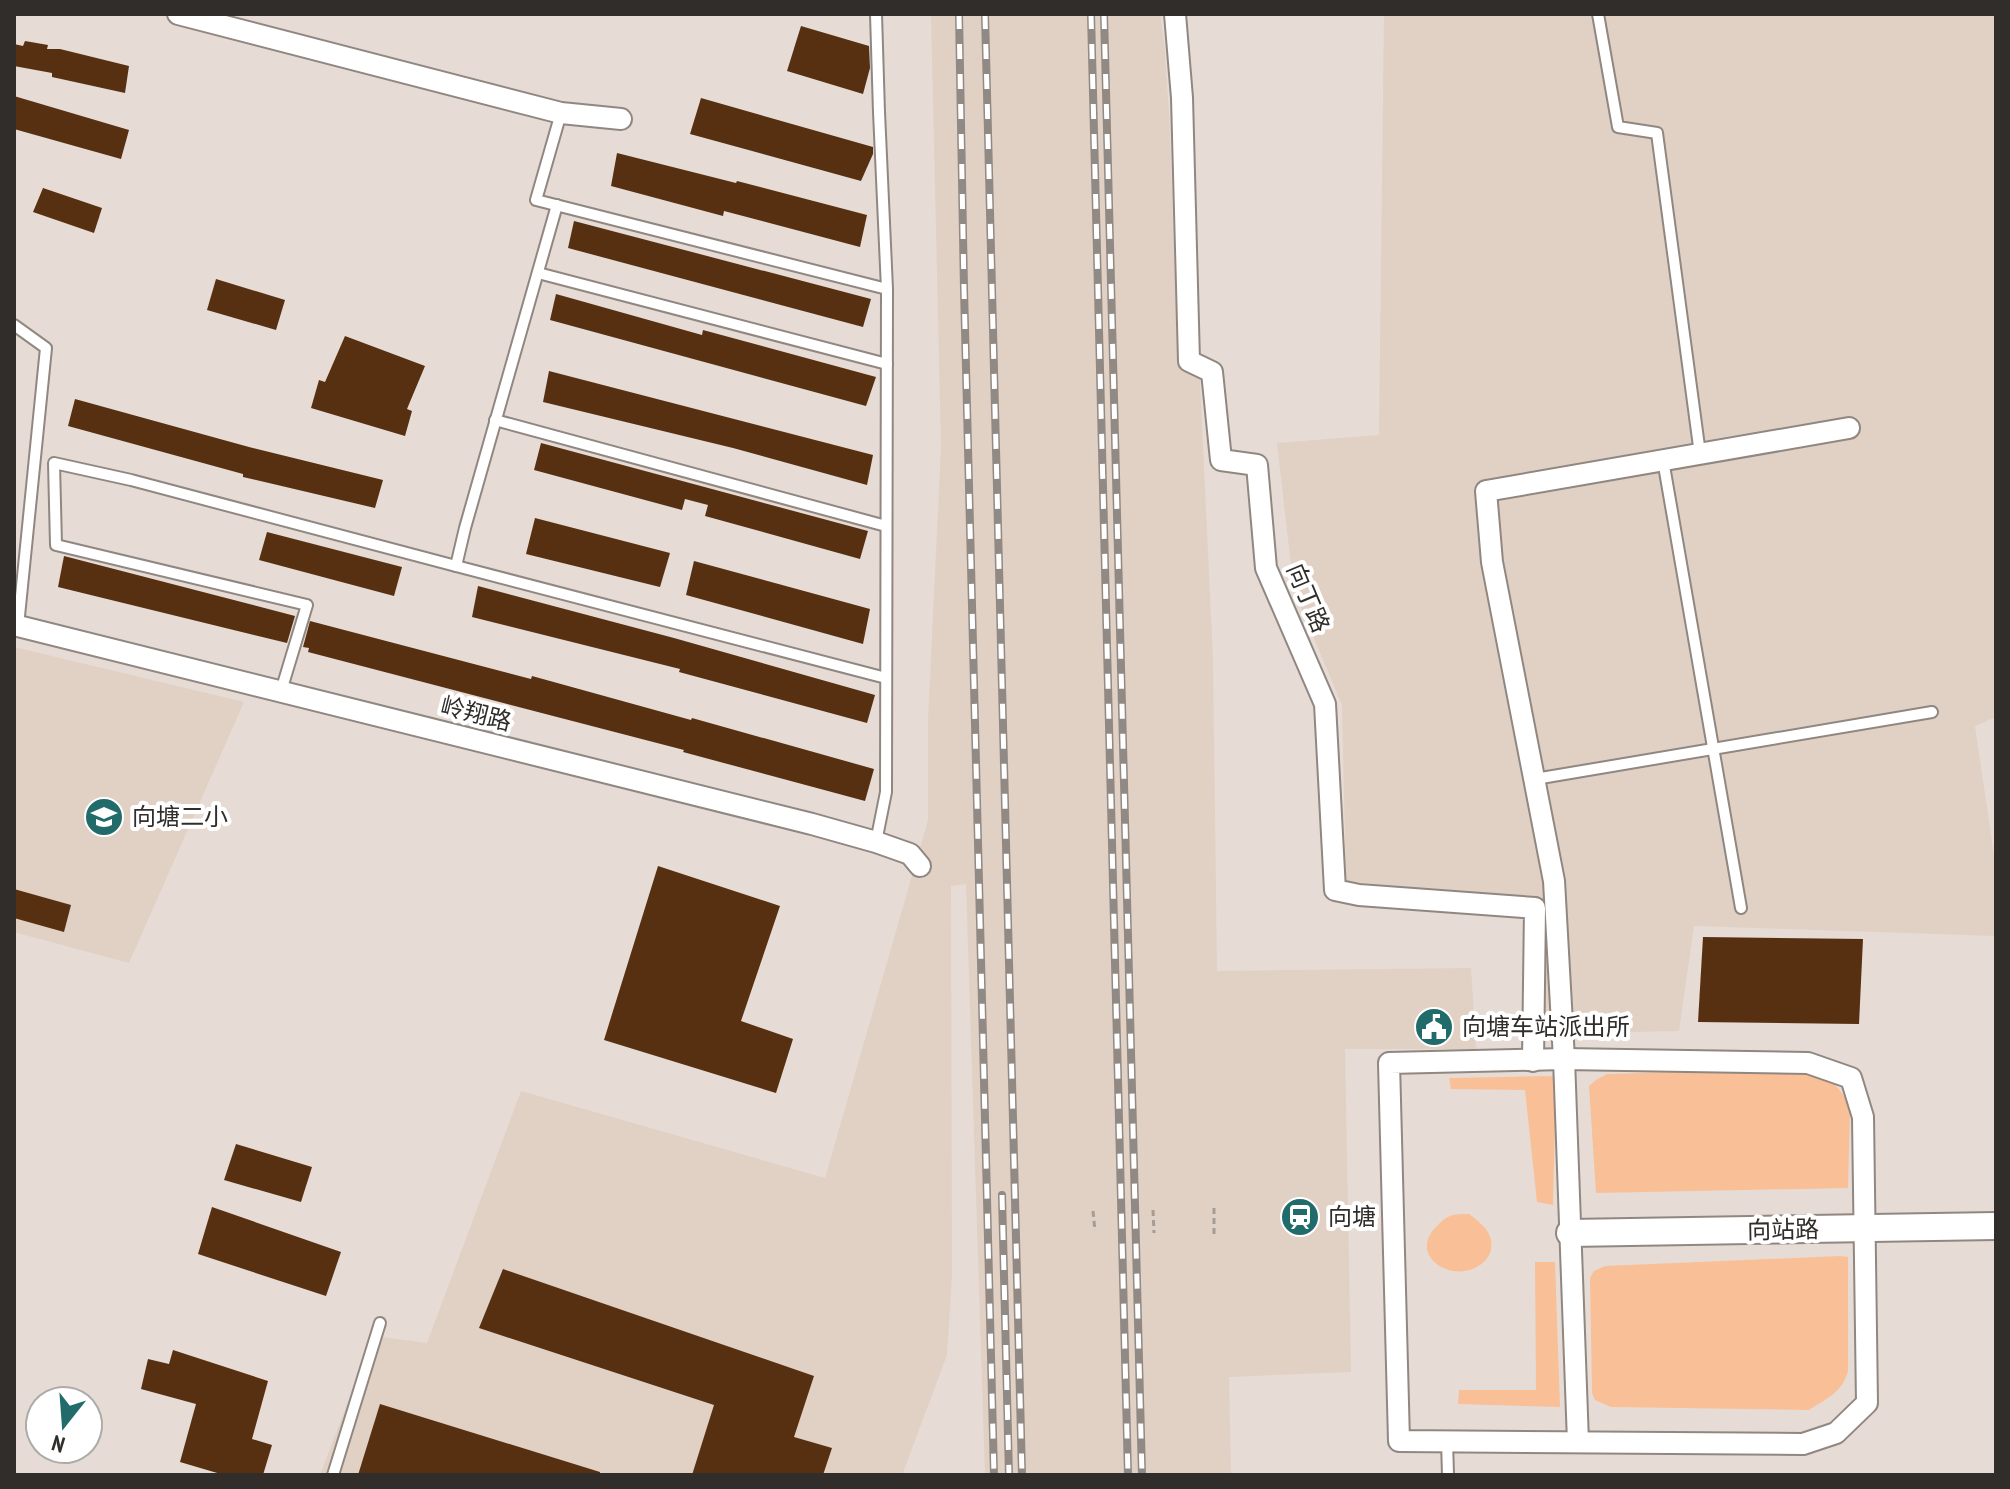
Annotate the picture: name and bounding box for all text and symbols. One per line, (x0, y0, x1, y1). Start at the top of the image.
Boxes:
street label: 向丁路 (1280, 559, 1337, 637)
street label: 岭翔路 (437, 690, 515, 737)
school or university icon: 向塘二小 (83, 796, 125, 838)
place label: 向塘二小 (132, 801, 228, 832)
public building icon: 向塘车站派出所 (1413, 1006, 1455, 1048)
place label: 向塘车站派出所 (1462, 1011, 1630, 1042)
station icon: 向塘 (1279, 1196, 1321, 1238)
place label: 向塘 (1328, 1201, 1376, 1232)
street label: 向站路 (1747, 1213, 1819, 1246)
north arrow (24, 1385, 104, 1465)
text: N (48, 1429, 68, 1459)

